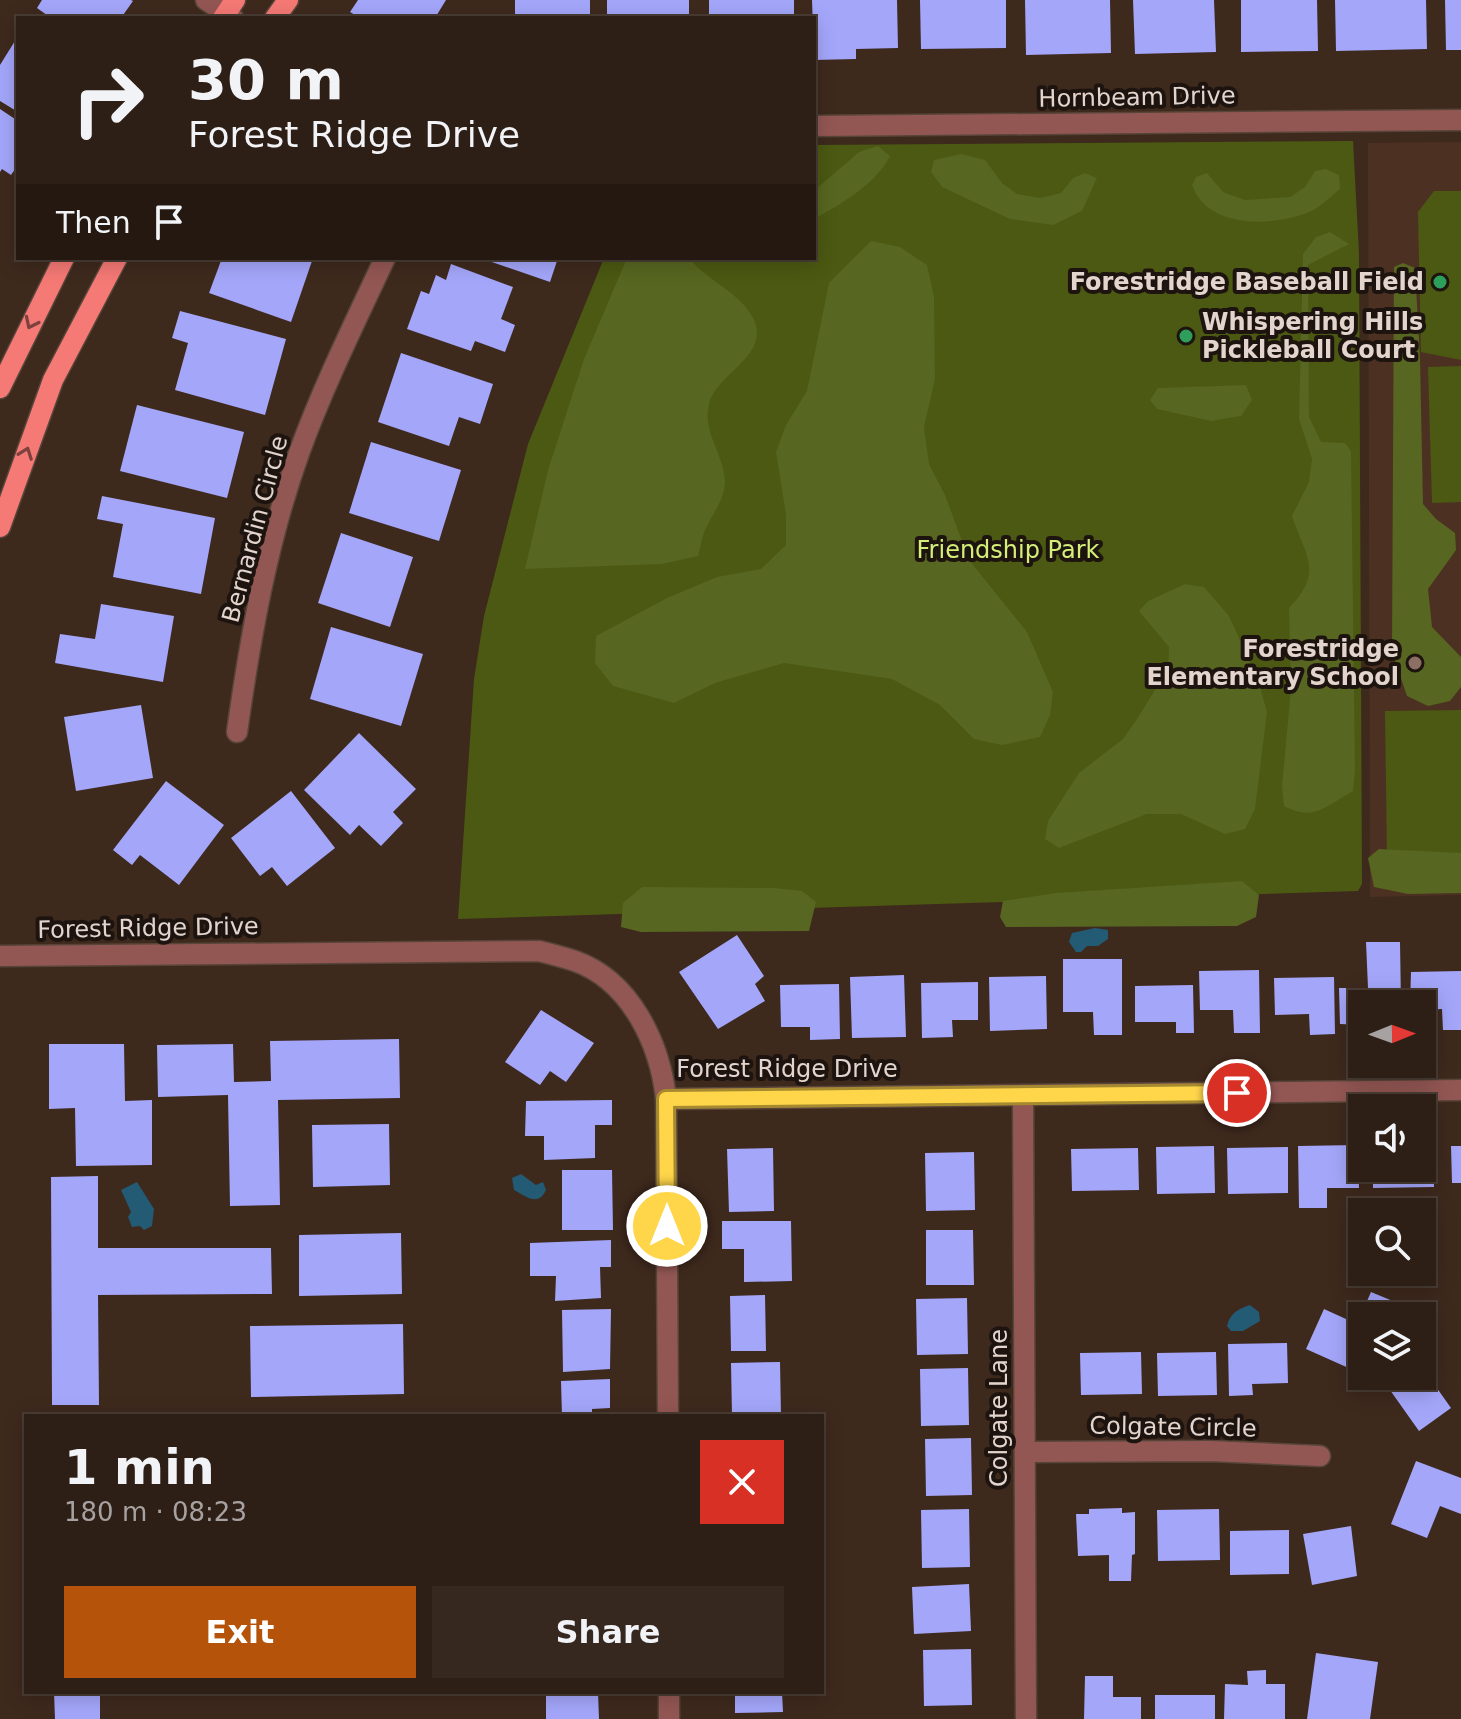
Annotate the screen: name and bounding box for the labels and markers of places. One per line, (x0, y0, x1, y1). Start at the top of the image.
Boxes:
place label: Forestridge Baseball Field (1070, 268, 1424, 296)
marker: Forestridge Baseball Field (1431, 273, 1449, 291)
place label: Whispering Hills Pickleball Court (1202, 308, 1423, 364)
marker: Whispering Hills Pickleball Court (1177, 327, 1195, 345)
place label: Forestridge Elementary School (1146, 635, 1399, 691)
marker: Forestridge Elementary School (1406, 654, 1424, 672)
pin (1203, 1059, 1271, 1127)

